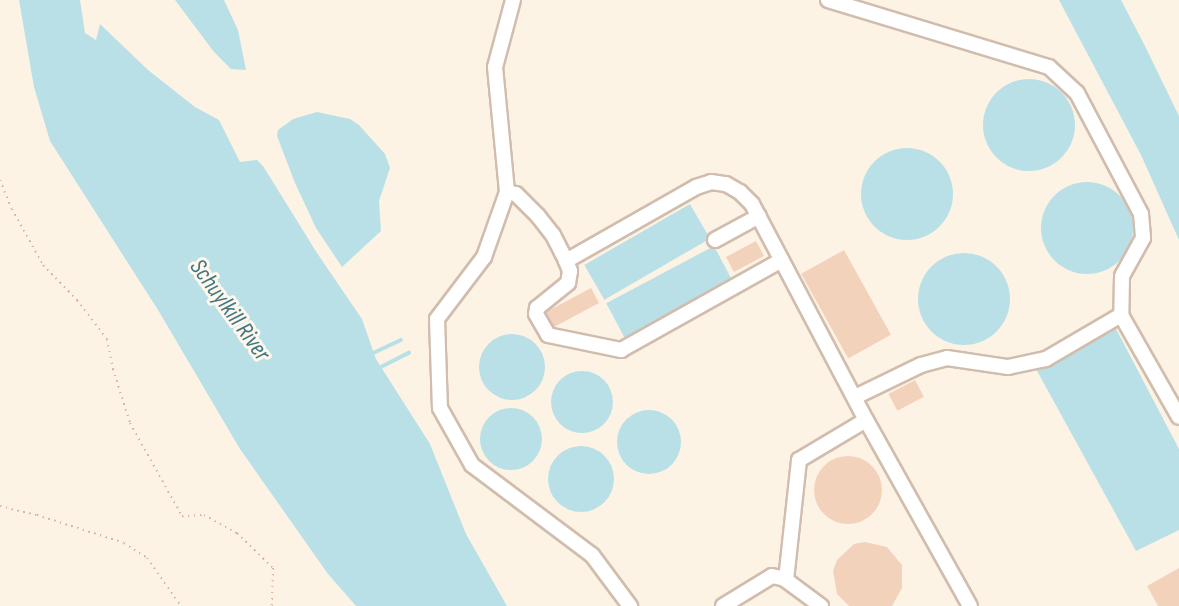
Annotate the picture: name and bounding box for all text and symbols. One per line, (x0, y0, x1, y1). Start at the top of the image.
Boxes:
water label: Schuylkill River (183, 253, 277, 367)

